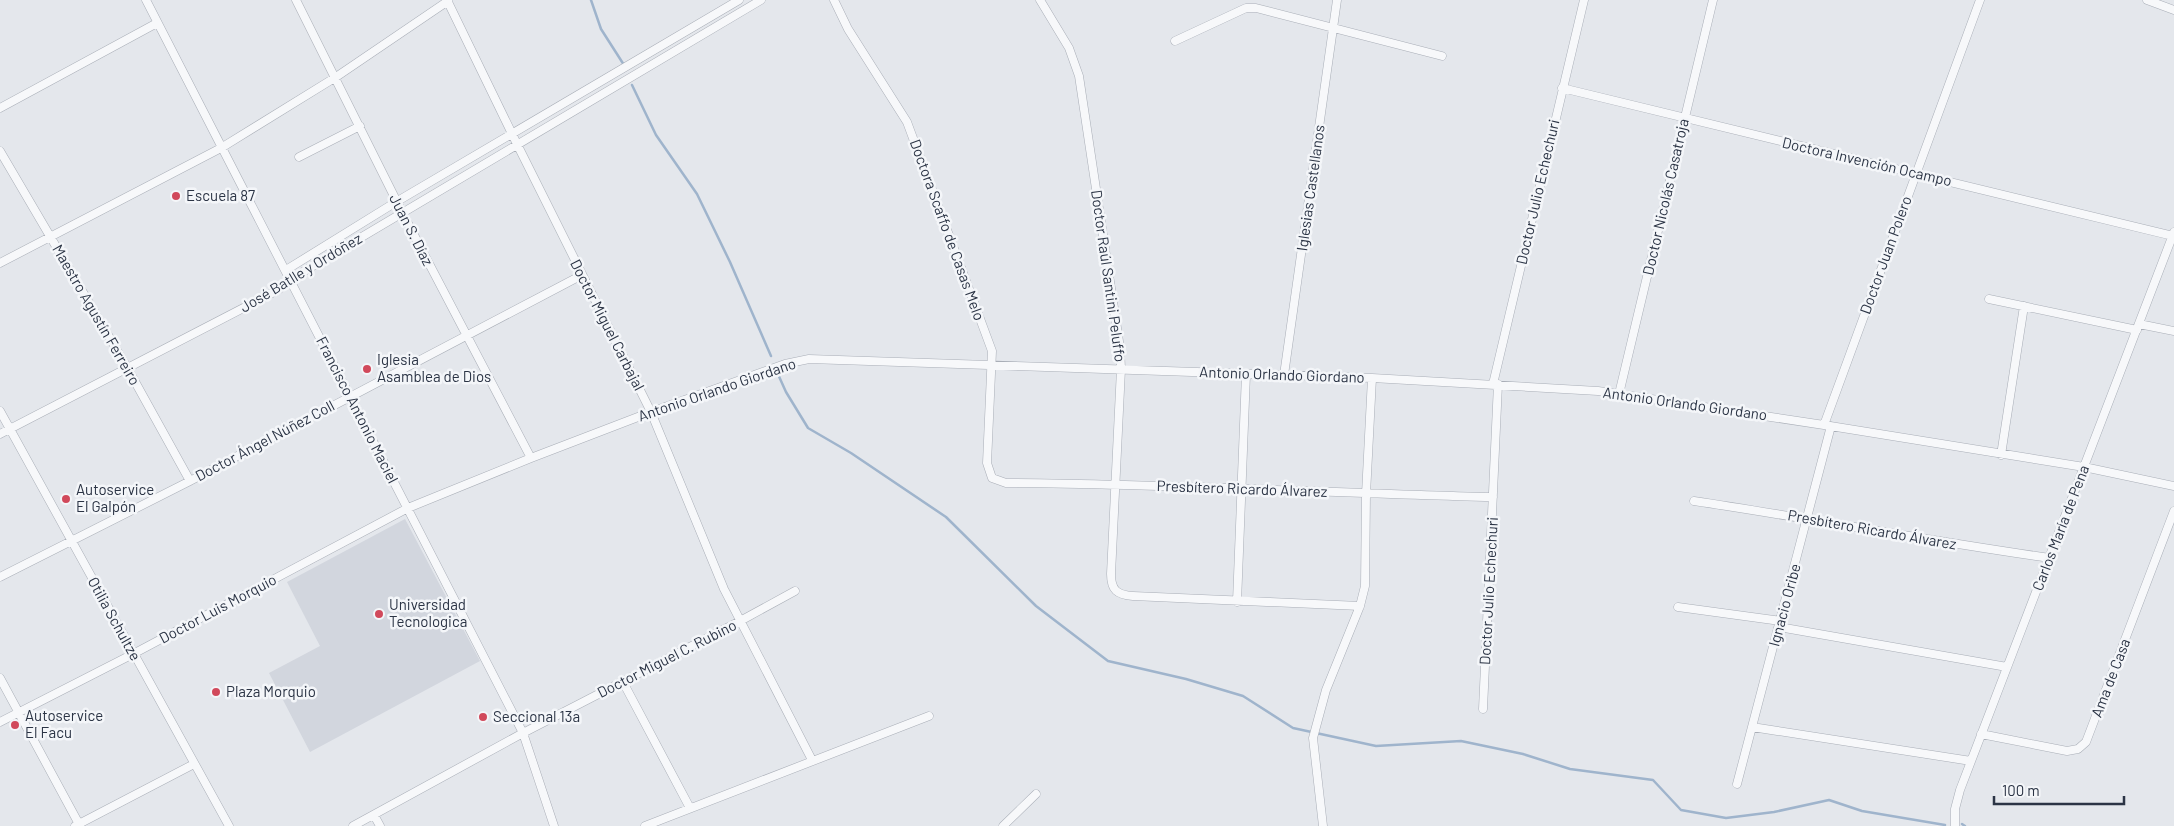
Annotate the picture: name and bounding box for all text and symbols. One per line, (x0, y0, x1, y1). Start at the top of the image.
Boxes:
street label: Doctor Julio Echechuri (1512, 117, 1562, 266)
street label: Doctor Nicolás Casatroja (1638, 117, 1692, 277)
street label: Iglesias Castellanos (1292, 124, 1328, 252)
street label: Doctora Invención Ocampo (1781, 133, 1954, 189)
street label: Doctora Scaffo de Casas Melo (907, 137, 989, 323)
place label: Escuela 87 (186, 186, 255, 204)
street label: Doctor Raúl Santini Peluffo (1088, 189, 1130, 363)
marker: Escuela 87 (170, 190, 182, 202)
street label: Juan S. Díaz (386, 191, 438, 269)
street label: Doctor Juan Polero (1855, 193, 1915, 316)
street label: José Batlle y Ordóñez (236, 228, 365, 316)
street label: Maestro Agustín Ferreiro (49, 241, 145, 388)
street label: Doctor Miguel Carbajal (567, 256, 649, 393)
street label: Francisco Antonio Maciel (313, 333, 403, 486)
place label: Iglesia Asamblea de Dios (377, 350, 491, 385)
street label: Antonio Orlando Giordano (635, 354, 798, 425)
street label: Antonio Orlando Giordano (1199, 362, 1365, 386)
marker: Iglesia Asamblea de Dios (361, 363, 373, 375)
street label: Antonio Orlando Giordano (1602, 383, 1768, 423)
street label: Doctor Ángel Núñez Coll (192, 396, 337, 484)
street label: Carlos María de Pena (2028, 462, 2092, 593)
street label: Presbítero Ricardo Álvarez (1156, 476, 1328, 500)
place label: Autoservice El Galpón (76, 480, 154, 515)
marker: Autoservice El Galpón (60, 493, 72, 505)
street label: Presbítero Ricardo Álvarez (1786, 505, 1958, 553)
street label: Doctor Julio Echechuri (1475, 516, 1501, 665)
street label: Ignacio Oribe (1764, 561, 1804, 648)
street label: Doctor Luis Morquio (156, 570, 279, 647)
street label: Otilia Schultze (85, 574, 145, 663)
place label: Universidad Tecnologica (389, 595, 467, 630)
marker: Universidad Tecnologica (373, 608, 385, 620)
street label: Doctor Miguel C. Rubino (594, 615, 739, 701)
street label: Ama de Casa (2087, 636, 2133, 720)
place label: Plaza Morquio (226, 682, 316, 700)
marker: Plaza Morquio (210, 686, 222, 698)
place label: Autoservice El Facu (25, 706, 103, 741)
place label: Seccional 13a (493, 707, 580, 725)
marker: Seccional 13a (477, 711, 489, 723)
marker: Autoservice El Facu (9, 719, 21, 731)
scale bar (1994, 774, 2124, 806)
text: 100 m (2002, 781, 2040, 799)

